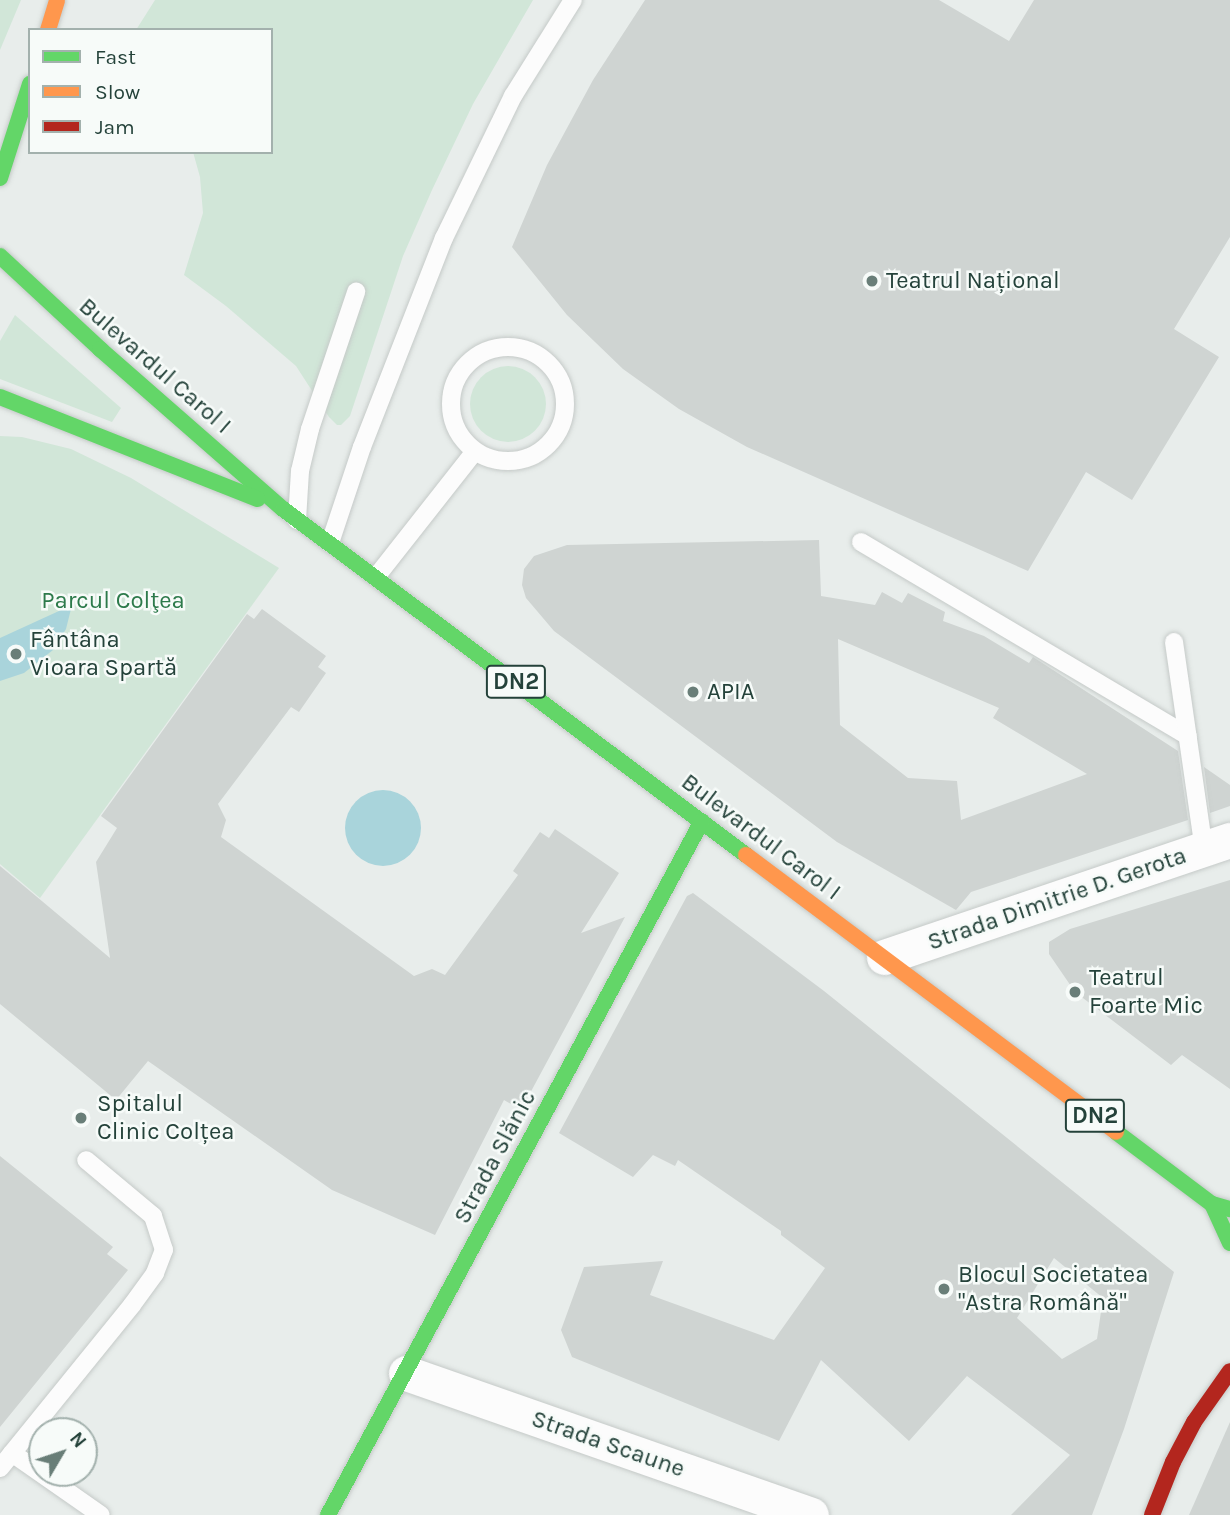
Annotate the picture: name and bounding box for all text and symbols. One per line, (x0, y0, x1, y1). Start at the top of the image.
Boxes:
legend (28, 28, 273, 154)
text: Fast (95, 45, 136, 69)
text: Slow (95, 80, 140, 104)
text: Jam (95, 115, 135, 139)
place label: Teatrul Național (886, 267, 1060, 295)
marker: Teatrul Național (864, 273, 880, 289)
street label: Bulevardul Carol I (73, 292, 237, 440)
park label: Parcul Colţea (41, 587, 185, 615)
place label: Fântâna Vioara Spartă (30, 626, 177, 682)
marker: Fântâna Vioara Spartă (8, 646, 24, 662)
road number: DN2 (484, 662, 548, 702)
place label: APIA (707, 678, 755, 706)
marker: APIA (685, 684, 701, 700)
street label: Bulevardul Carol I (675, 768, 847, 906)
street label: Strada Dimitrie D. Gerota (924, 841, 1190, 957)
place label: Teatrul Foarte Mic (1089, 964, 1203, 1020)
marker: Teatrul Foarte Mic (1067, 984, 1083, 1000)
street label: Strada Slănic (448, 1085, 542, 1229)
place label: Spitalul Clinic Colțea (97, 1090, 234, 1146)
road number: DN2 (1064, 1096, 1126, 1135)
marker: Spitalul Clinic Colțea (71, 1108, 91, 1128)
place label: Blocul Societatea "Astra Română" (958, 1261, 1148, 1317)
marker: Blocul Societatea "Astra Română" (936, 1281, 952, 1297)
street label: Strada Scaune (528, 1404, 688, 1484)
north arrow (28, 1417, 98, 1487)
text: N (65, 1428, 91, 1452)

